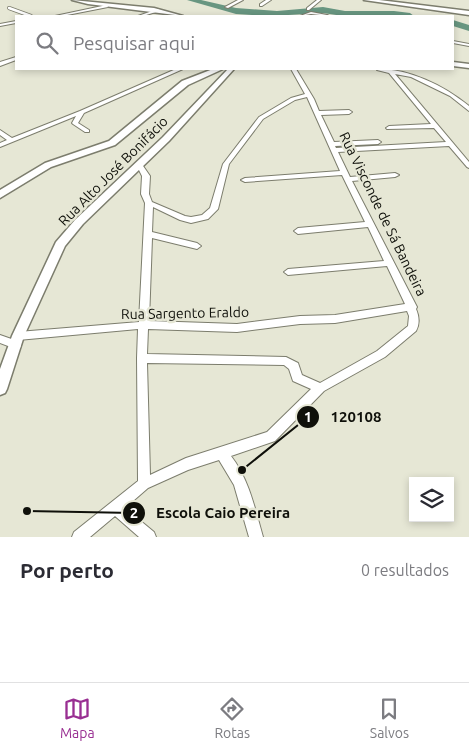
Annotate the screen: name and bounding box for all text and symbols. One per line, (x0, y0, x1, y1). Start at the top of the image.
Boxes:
search box (15, 15, 454, 70)
icon: search (33, 29, 61, 57)
text: Pesquisar aqui (73, 32, 195, 54)
street label: Rua Alto José Bonifácio (55, 113, 171, 229)
street label: Rua Visconde de Sá Bandeira (336, 129, 430, 299)
street label: Rua Sargento Eraldo (121, 304, 249, 322)
callout: 120108 (296, 402, 392, 432)
text: 1 (304, 408, 312, 425)
text: 120108 (331, 408, 381, 425)
map controls (409, 477, 454, 522)
button: layers (409, 477, 454, 522)
callout: Escola Caio Pereira (121, 498, 300, 528)
text: 2 (130, 504, 138, 521)
text: Escola Caio Pereira (156, 504, 290, 521)
text: Por perto (20, 558, 114, 582)
text: 0 resultados (361, 561, 449, 579)
tab: Mapa (60, 695, 95, 741)
tab: Rotas (214, 695, 250, 741)
tab: Salvos (370, 695, 409, 741)

